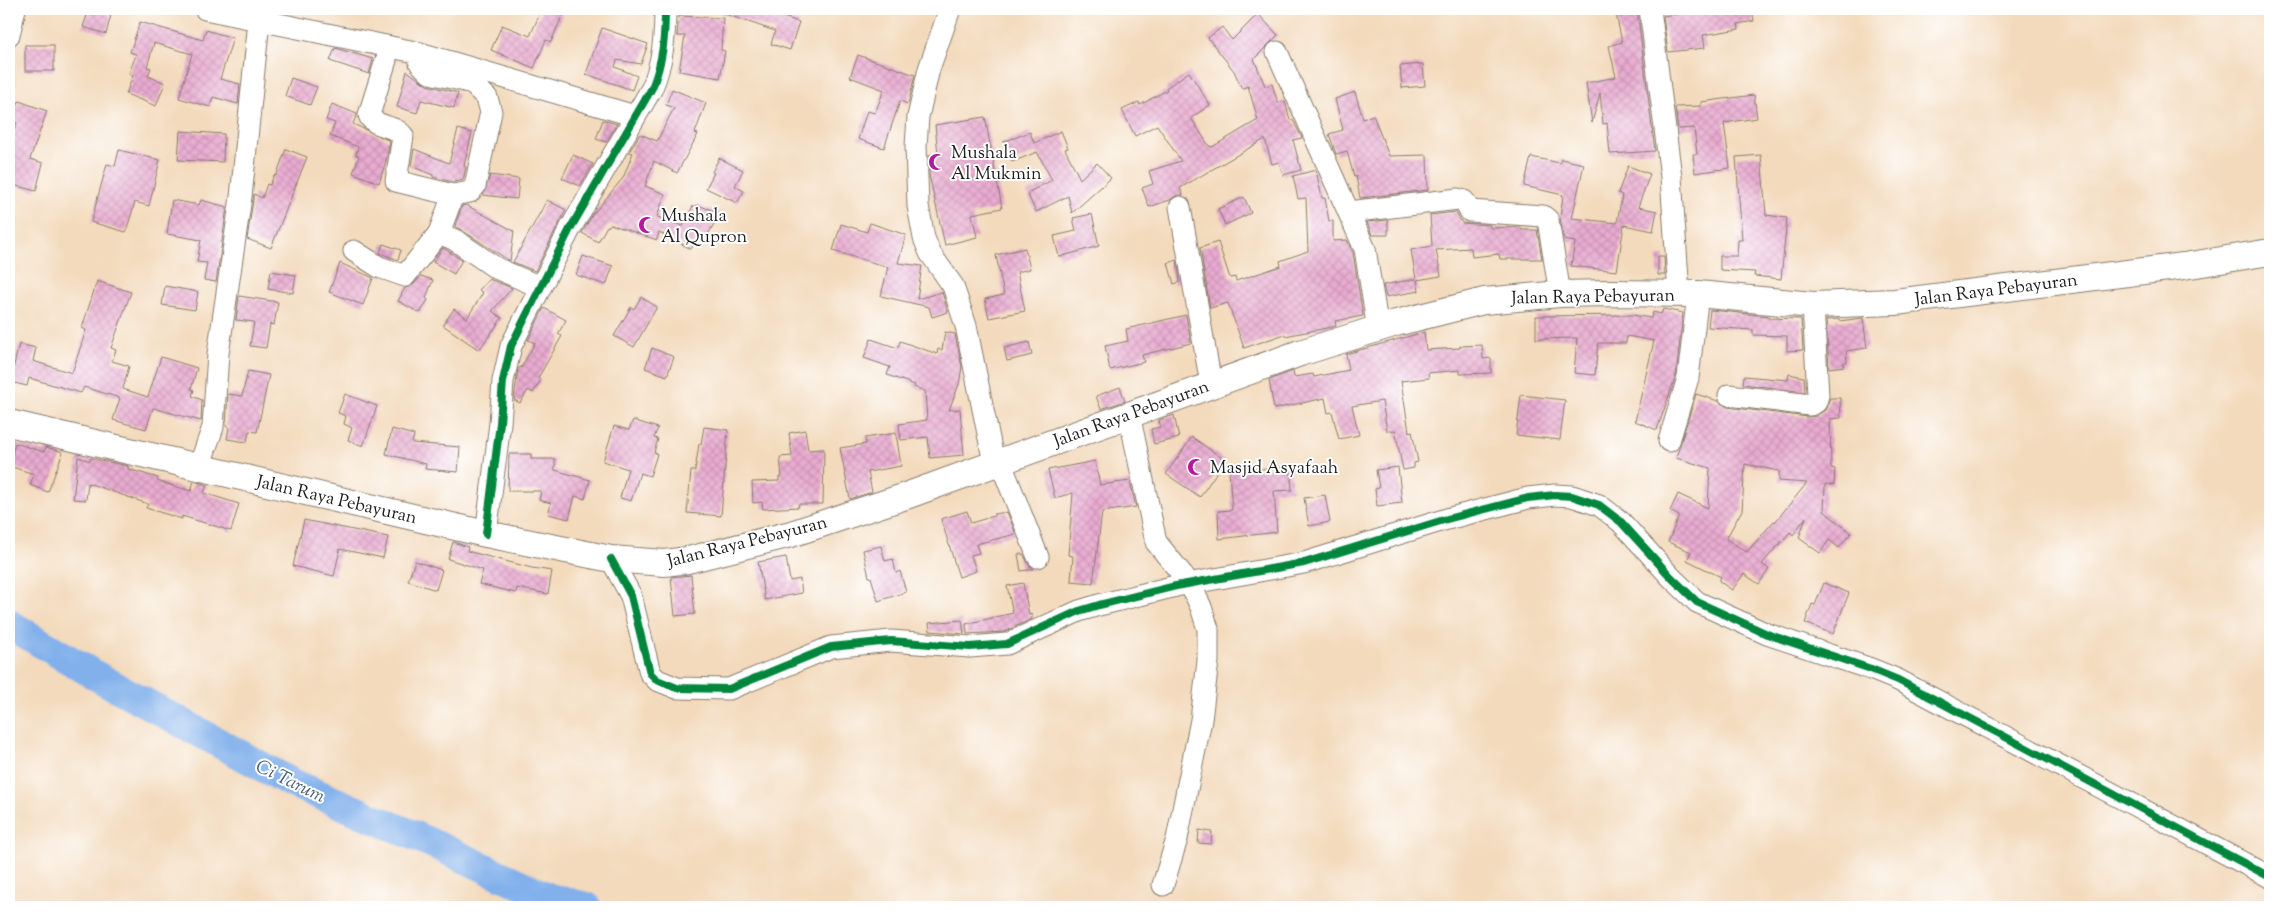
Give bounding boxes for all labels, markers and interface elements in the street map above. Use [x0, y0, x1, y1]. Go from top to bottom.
place label: Mushala Al Mukmin [951, 141, 1042, 188]
mosque icon: Mushala Al Mukmin [927, 152, 947, 172]
place label: Mushala Al Qupron [661, 204, 748, 251]
mosque icon: Mushala Al Qupron [637, 215, 657, 235]
street label: Jalan Raya Pebayuran [1912, 268, 2080, 314]
street label: Jalan Raya Pebayuran [1510, 284, 1676, 312]
street label: Jalan Raya Pebayuran [1049, 375, 1213, 455]
place label: Masjid Asyafaah [1210, 456, 1339, 482]
mosque icon: Masjid Asyafaah [1186, 457, 1206, 477]
street label: Jalan Raya Pebayuran [253, 470, 420, 532]
street label: Jalan Raya Pebayuran [664, 510, 830, 576]
water label: Ci Tarum [250, 754, 330, 811]

